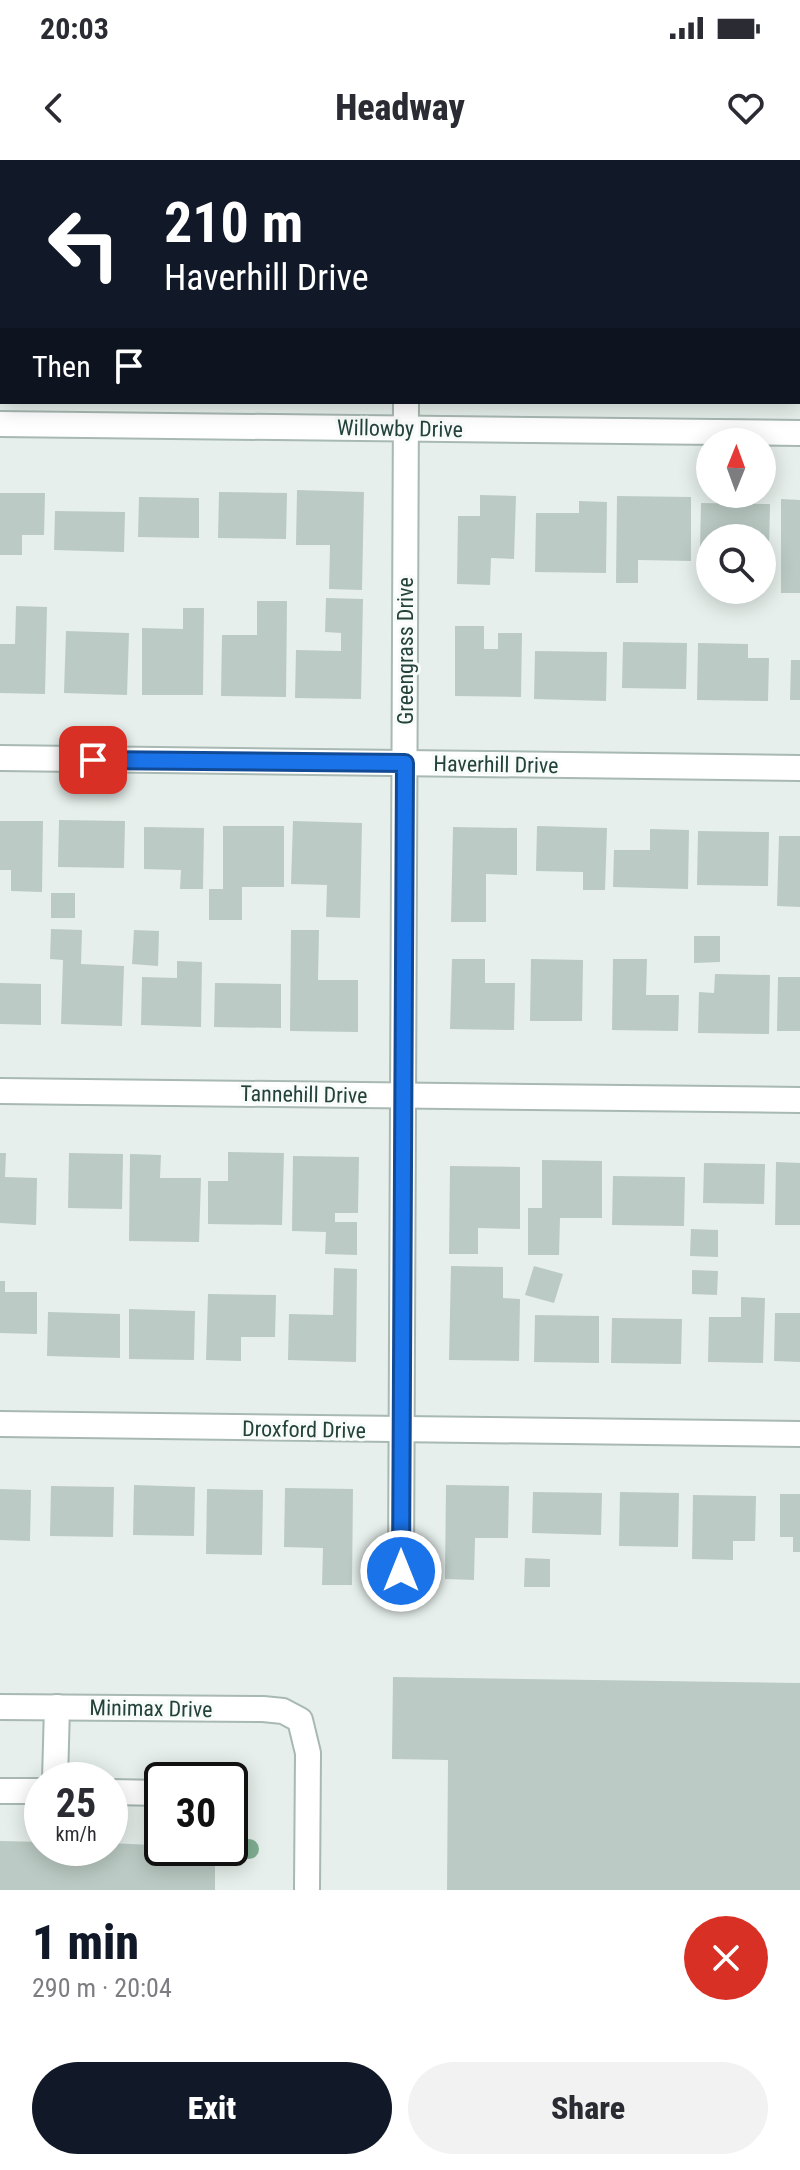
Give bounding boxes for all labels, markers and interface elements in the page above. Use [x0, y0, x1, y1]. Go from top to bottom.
text: 20:03 [40, 11, 109, 46]
icon: back [32, 86, 76, 130]
icon: heart [724, 86, 768, 130]
text: Headway [335, 87, 465, 129]
text: 210 m [164, 190, 303, 256]
icon: left [32, 192, 136, 296]
text: Haverhill Drive [164, 257, 369, 299]
icon: arrive [107, 344, 151, 388]
text: Then [32, 349, 91, 384]
street label: Willowby Drive [337, 415, 463, 442]
north arrow [696, 428, 776, 508]
map controls [696, 428, 776, 604]
button: search [696, 524, 776, 604]
street label: Greengrass Drive [393, 577, 418, 725]
pin [59, 726, 127, 794]
icon: arrive [71, 738, 115, 782]
street label: Haverhill Drive [433, 751, 559, 778]
street label: Tannehill Drive [240, 1081, 368, 1108]
street label: Droxford Drive [242, 1416, 366, 1443]
position arrow [359, 1529, 443, 1613]
street label: Minimax Drive [89, 1695, 213, 1722]
speed limit sign: 30 [144, 1762, 248, 1866]
text: 25 [56, 1780, 96, 1827]
text: km/h [55, 1822, 97, 1846]
text: 1 min [32, 1914, 139, 1971]
button: close [684, 1916, 768, 2000]
text: 290 m · 20:04 [32, 1973, 172, 2003]
button: Exit [32, 2062, 392, 2154]
button: Share [408, 2062, 768, 2154]

